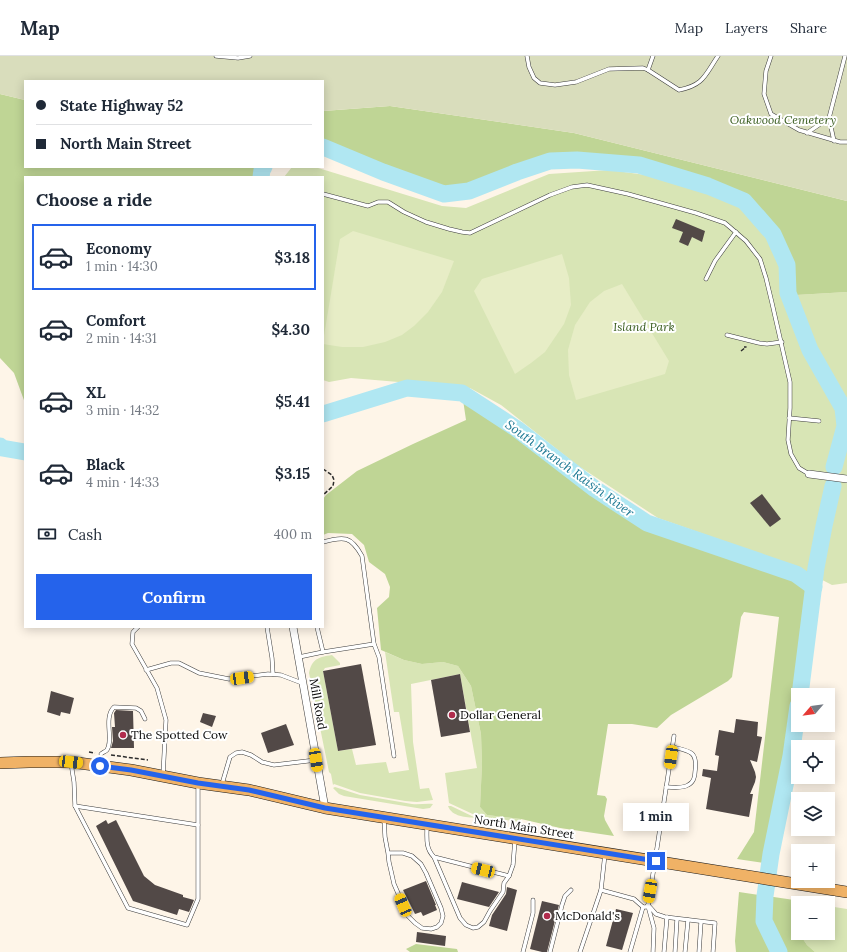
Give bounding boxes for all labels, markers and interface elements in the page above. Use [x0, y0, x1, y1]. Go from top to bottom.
text: Map [20, 16, 60, 40]
text: Map [675, 19, 703, 37]
text: Layers [725, 19, 768, 37]
text: Share [790, 19, 827, 37]
text: State Highway 52 [60, 96, 183, 115]
park label: Oakwood Cemetery [730, 112, 836, 127]
text: North Main Street [60, 134, 192, 153]
text: Choose a ride [36, 188, 152, 211]
icon: car [38, 239, 74, 275]
text: Economy [86, 239, 151, 258]
text: $3.18 [275, 248, 310, 267]
text: 1 min · 14:30 [86, 258, 158, 275]
icon: car [38, 311, 74, 347]
text: Comfort [86, 311, 146, 330]
park label: Island Park [613, 319, 675, 334]
text: $4.30 [272, 320, 310, 339]
text: 2 min · 14:31 [86, 330, 157, 347]
icon: car [38, 383, 74, 419]
text: XL [86, 383, 106, 402]
text: $5.41 [275, 392, 310, 411]
text: 3 min · 14:32 [86, 402, 159, 419]
water label: South Branch Raisin River [502, 416, 638, 521]
icon: car [38, 455, 74, 491]
text: Black [86, 455, 125, 474]
text: $3.15 [275, 464, 310, 483]
text: 4 min · 14:33 [86, 474, 159, 491]
icon: cash [36, 523, 58, 545]
text: Cash [68, 525, 102, 544]
text: 400 m [274, 526, 312, 543]
button: Confirm [36, 574, 312, 620]
car [229, 670, 255, 686]
street label: Mill Road [307, 677, 330, 731]
north arrow [791, 688, 835, 732]
map controls [791, 688, 835, 940]
place label: Dollar General [460, 707, 541, 722]
marker: Dollar General [447, 710, 457, 720]
place label: The Spotted Cow [131, 727, 228, 742]
marker: The Spotted Cow [118, 730, 128, 740]
button: locate [791, 740, 835, 784]
car [663, 744, 679, 770]
car [308, 747, 324, 773]
car [58, 755, 84, 769]
route start [91, 757, 109, 775]
button: layers [791, 792, 835, 836]
callout: 1 min [623, 803, 689, 831]
text: 1 min [639, 808, 673, 825]
street label: North Main Street [473, 811, 576, 842]
button: + [791, 844, 835, 888]
route end [647, 852, 665, 870]
car [470, 861, 496, 879]
car [642, 878, 658, 904]
car [393, 892, 413, 918]
button: − [791, 896, 835, 940]
place label: McDonald's [555, 908, 620, 923]
marker: McDonald's [542, 911, 552, 921]

